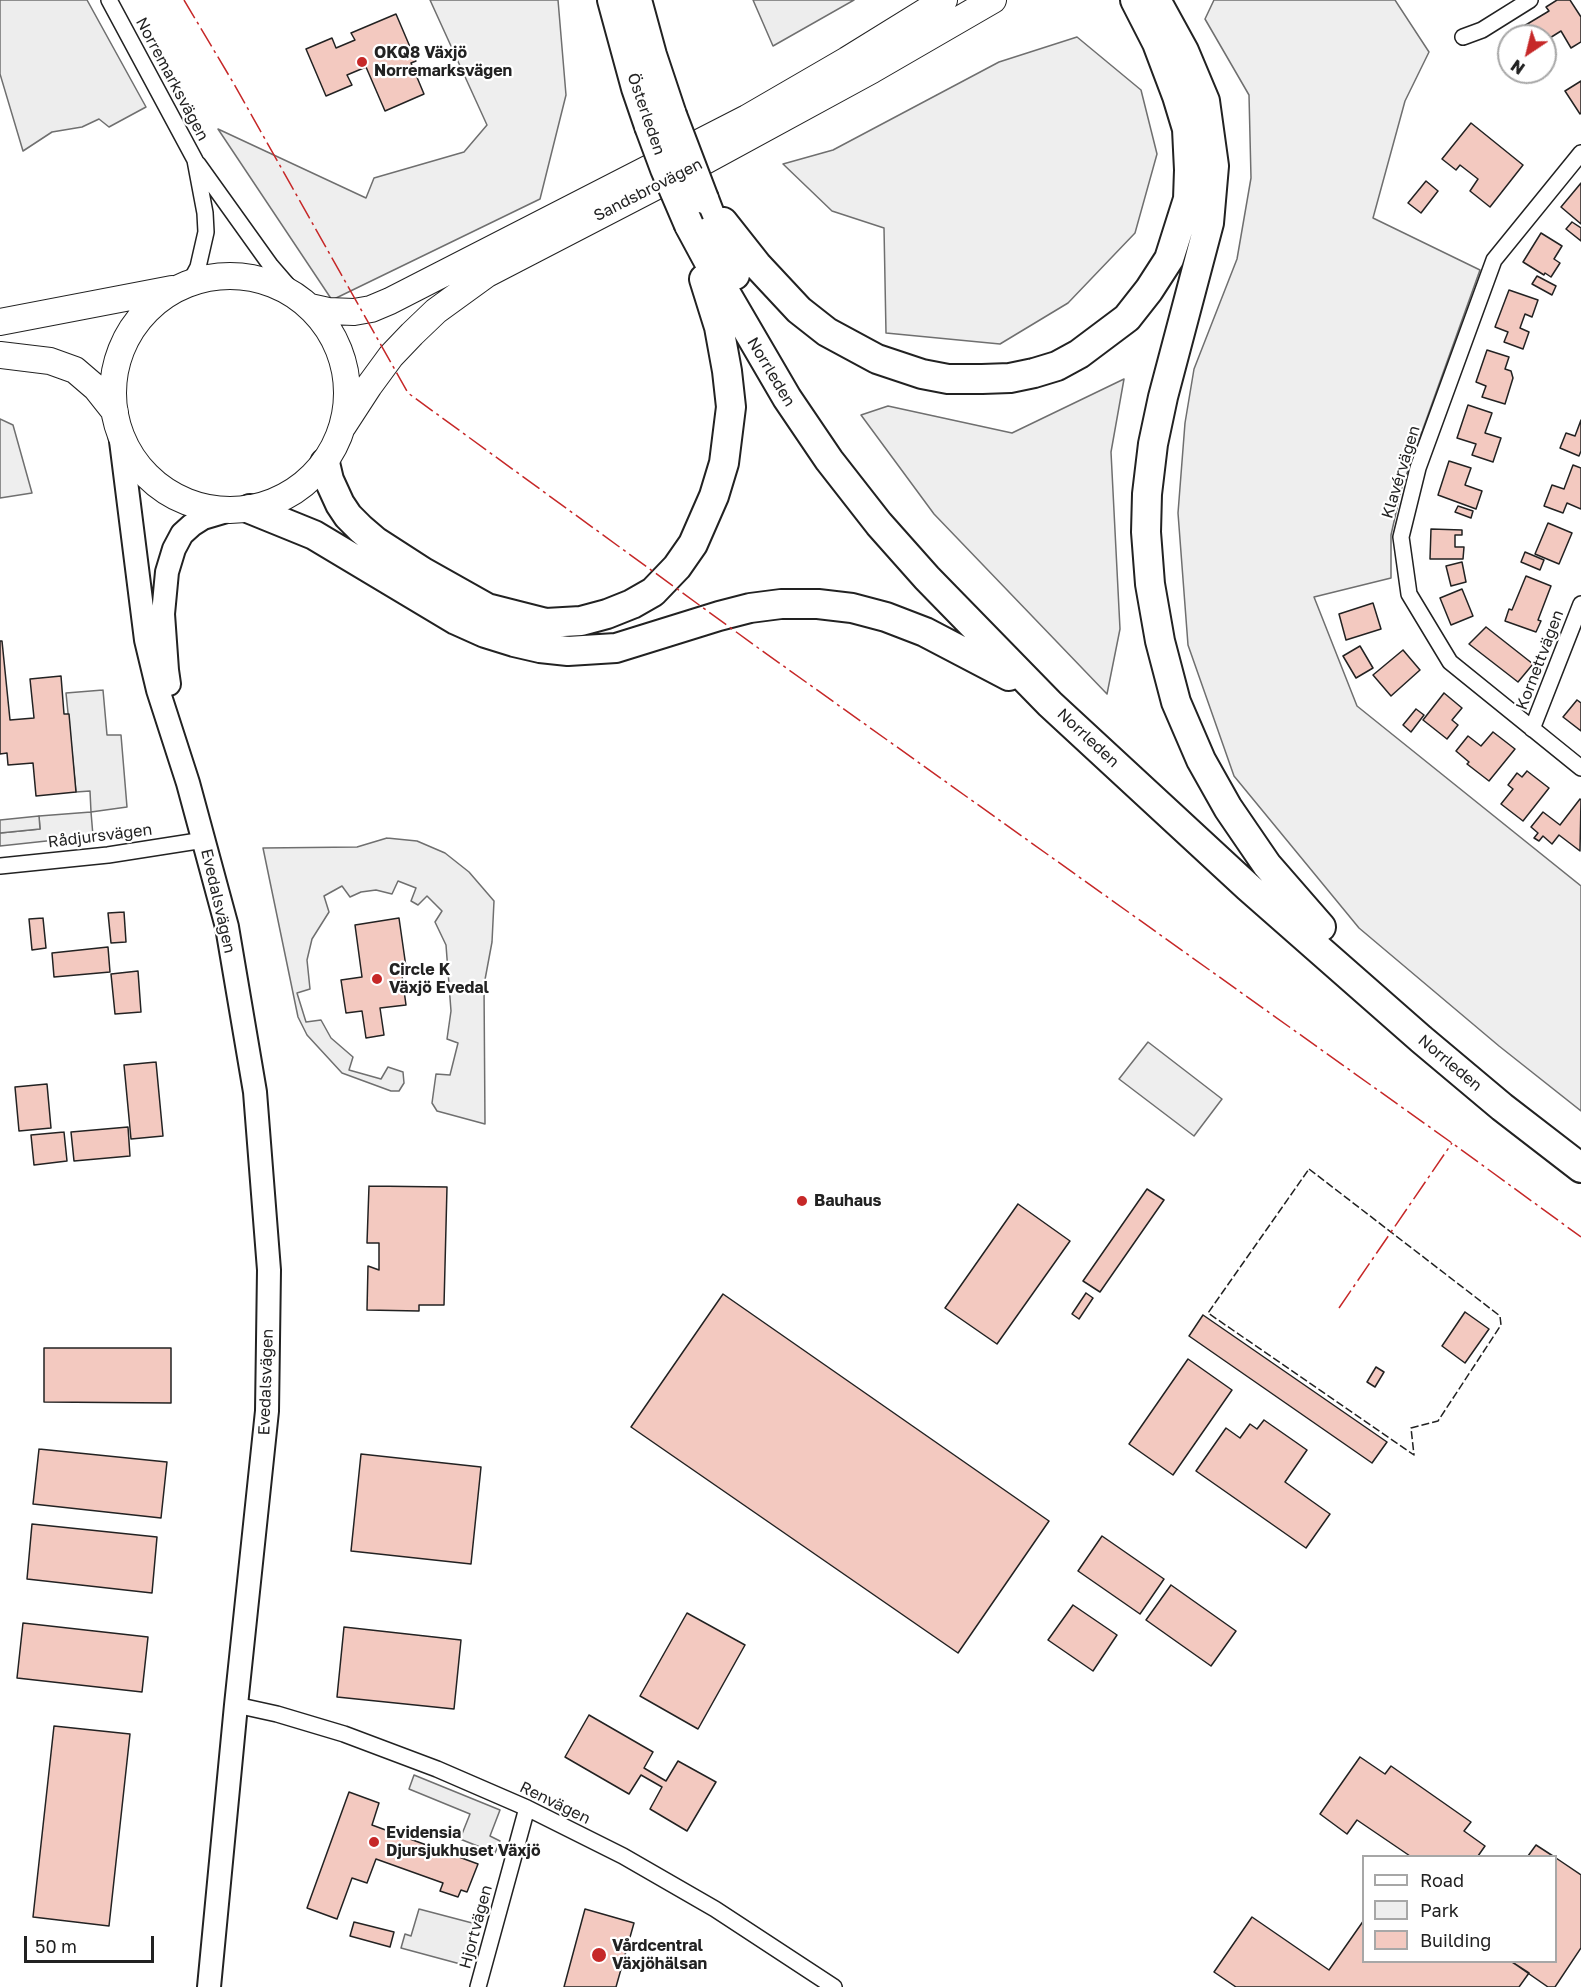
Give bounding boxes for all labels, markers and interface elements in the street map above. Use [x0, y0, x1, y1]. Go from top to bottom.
street label: Norremarksvägen [131, 14, 213, 144]
north arrow [1497, 24, 1557, 84]
place label: OKQ8 Växjö Norremarksvägen [374, 43, 512, 81]
marker: OKQ8 Växjö Norremarksvägen [355, 55, 369, 69]
text: N [1507, 55, 1529, 79]
street label: Österleden [623, 70, 669, 158]
street label: Sandsbrovägen [591, 154, 705, 226]
street label: Norrleden [743, 334, 799, 410]
street label: Klavérvägen [1378, 423, 1424, 521]
street label: Kornettvägen [1512, 607, 1568, 713]
street label: Norrleden [1053, 705, 1123, 771]
street label: Rådjursvägen [47, 820, 153, 852]
street label: Evedalsvägen [197, 847, 239, 955]
place label: Circle K Växjö Evedal [389, 960, 489, 998]
marker: Circle K Växjö Evedal [370, 972, 384, 986]
street label: Norrleden [1414, 1031, 1486, 1095]
place label: Bauhaus [814, 1191, 882, 1211]
marker: Bauhaus [795, 1194, 809, 1208]
street label: Evedalsvägen [255, 1328, 277, 1436]
street label: Renvägen [517, 1778, 593, 1828]
place label: Evidensia Djursjukhuset Växjö [386, 1823, 541, 1861]
marker: Evidensia Djursjukhuset Växjö [367, 1835, 381, 1849]
legend [1362, 1855, 1557, 1963]
text: Road [1420, 1869, 1464, 1891]
street label: Hjortvägen [456, 1883, 496, 1971]
text: Park [1420, 1899, 1459, 1921]
scale bar [27, 1924, 158, 1962]
text: Building [1420, 1929, 1491, 1951]
text: 50 m [35, 1935, 77, 1957]
place label: Vårdcentral Växjöhälsan [612, 1936, 707, 1974]
marker: Vårdcentral Växjöhälsan [590, 1946, 608, 1964]

